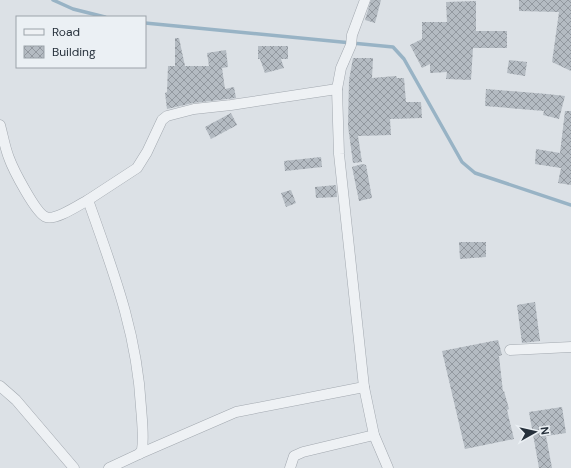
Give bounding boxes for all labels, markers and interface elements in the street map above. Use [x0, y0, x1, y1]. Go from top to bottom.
legend [16, 16, 146, 68]
text: Road [52, 24, 80, 40]
text: Building [52, 44, 96, 60]
north arrow [515, 412, 555, 452]
text: N [537, 426, 552, 436]

